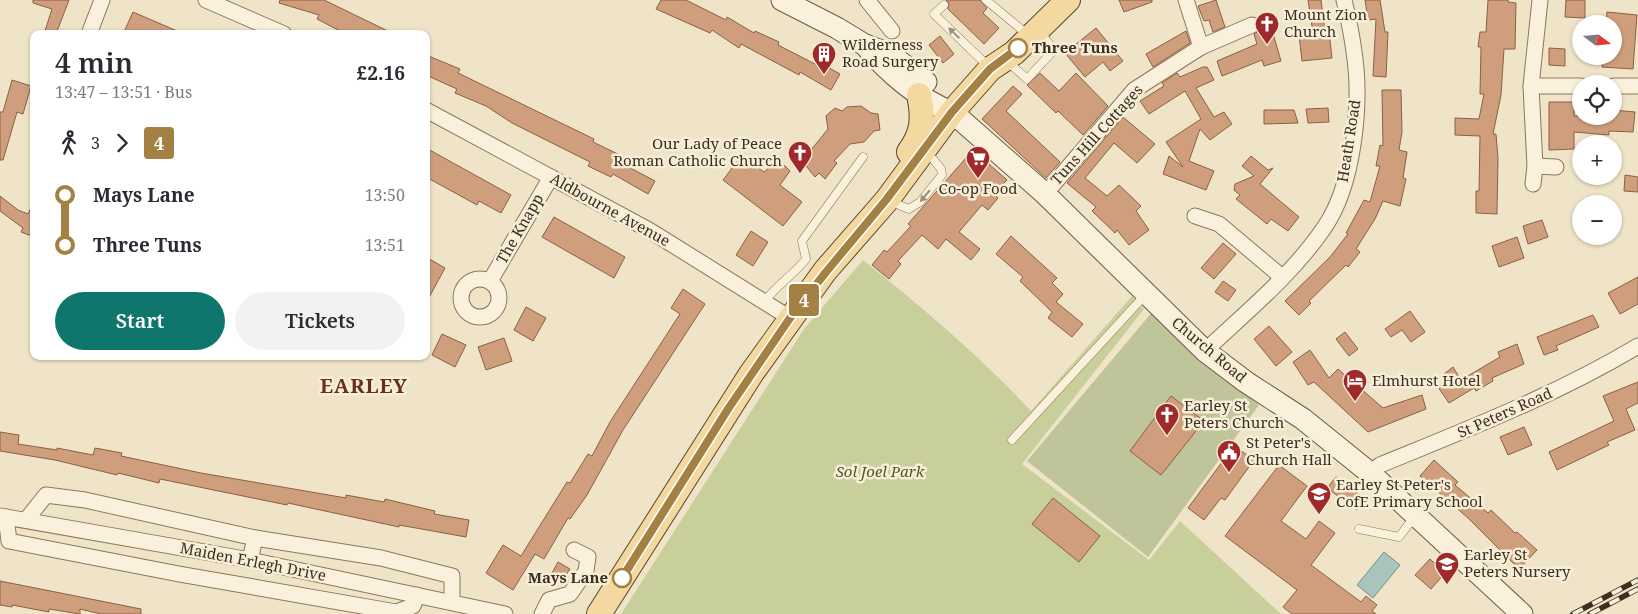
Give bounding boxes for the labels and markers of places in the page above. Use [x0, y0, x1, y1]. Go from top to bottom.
place label: Mount Zion Church [1284, 4, 1367, 41]
church icon: Mount Zion Church [1254, 11, 1280, 45]
place label: Wilderness Road Surgery [842, 34, 939, 71]
place label: Three Tuns [1032, 37, 1118, 57]
marker: Three Tuns [1008, 38, 1028, 58]
building icon: Wilderness Road Surgery [811, 41, 837, 75]
place label: Our Lady of Peace Roman Catholic Church [613, 133, 782, 170]
church icon: Our Lady of Peace Roman Catholic Church [787, 140, 813, 174]
supermarket icon: Co-op Food [965, 145, 991, 179]
place label: Co-op Food [938, 178, 1018, 198]
hotel icon: Elmhurst Hotel [1342, 368, 1368, 402]
place label: Elmhurst Hotel [1372, 370, 1481, 390]
place label: Earley St Peters Church [1184, 395, 1285, 432]
church icon: Earley St Peters Church [1154, 402, 1180, 436]
place label: St Peter's Church Hall [1246, 432, 1332, 469]
public building icon: St Peter's Church Hall [1216, 439, 1242, 473]
place label: Earley St Peter's CofE Primary School [1336, 474, 1483, 511]
school or university icon: Earley St Peter's CofE Primary School [1306, 481, 1332, 515]
place label: Earley St Peters Nursery [1464, 544, 1571, 581]
school or university icon: Earley St Peters Nursery [1434, 551, 1460, 585]
place label: Mays Lane [528, 567, 608, 587]
marker: Mays Lane [612, 568, 632, 588]

